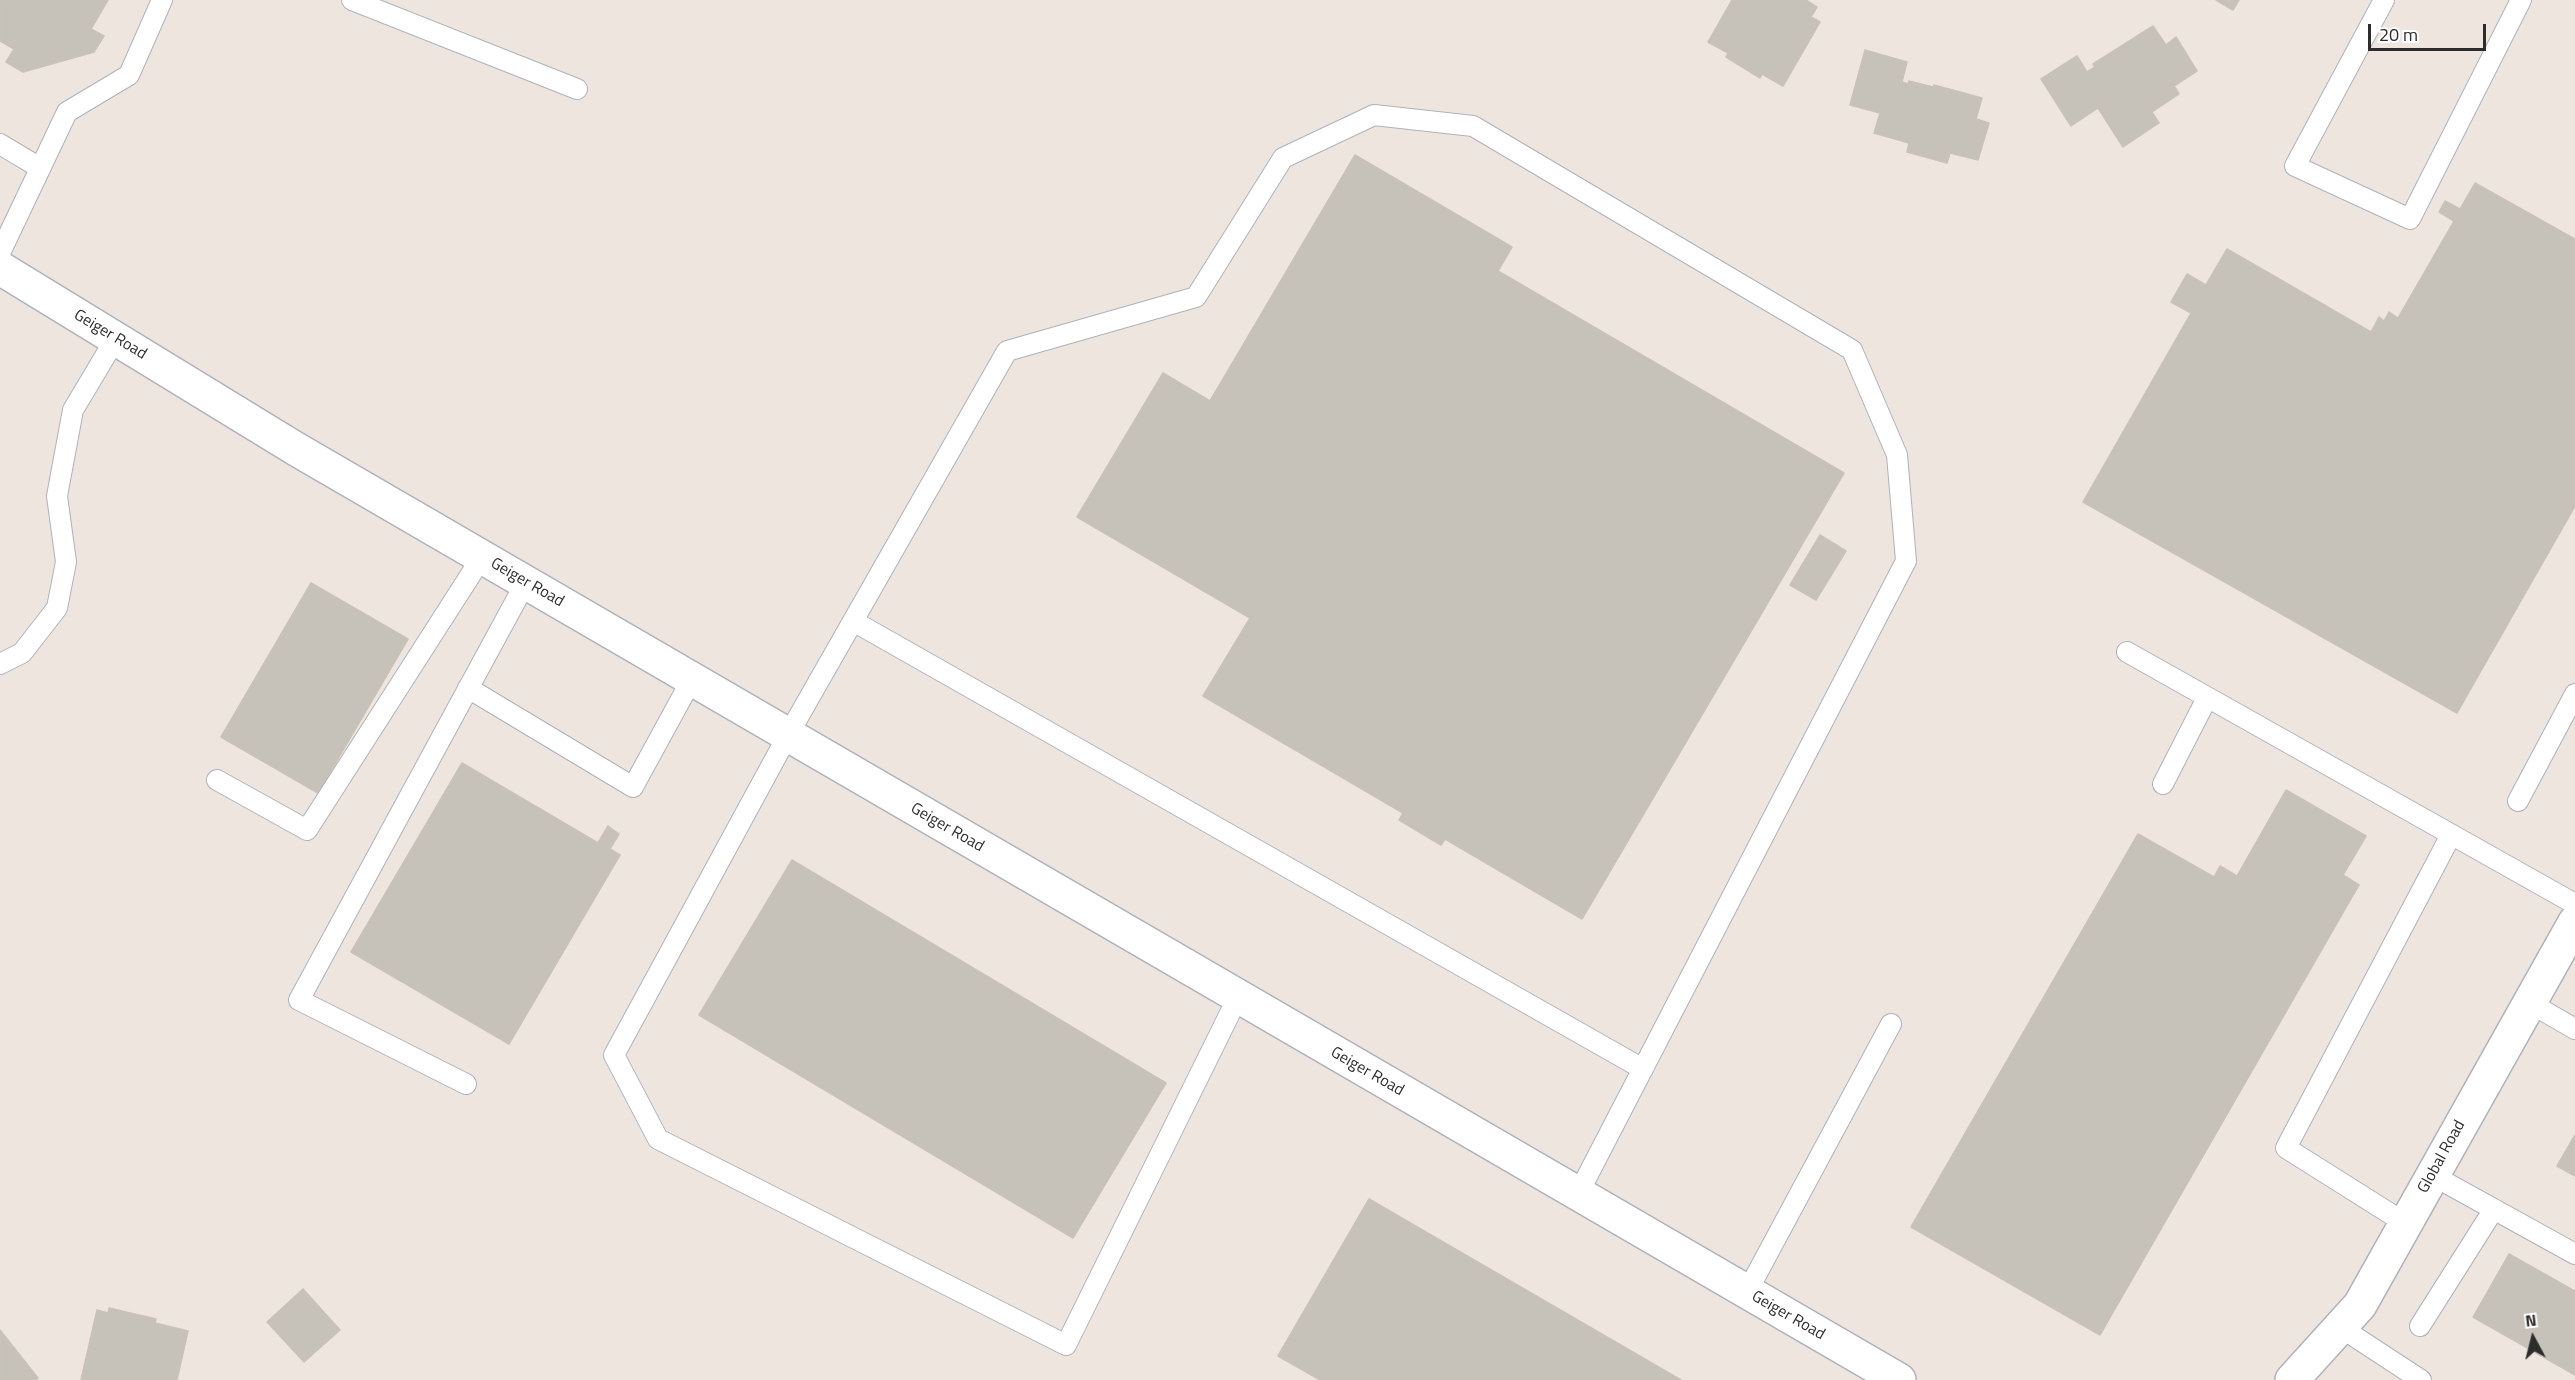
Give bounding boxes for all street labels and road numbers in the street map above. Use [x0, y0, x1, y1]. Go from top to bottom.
street label: Geiger Road [70, 306, 150, 364]
street label: Geiger Road [487, 554, 567, 612]
street label: Geiger Road [907, 799, 987, 857]
street label: Geiger Road [1327, 1043, 1407, 1101]
street label: Global Road [2414, 1117, 2470, 1197]
street label: Geiger Road [1748, 1287, 1828, 1345]

